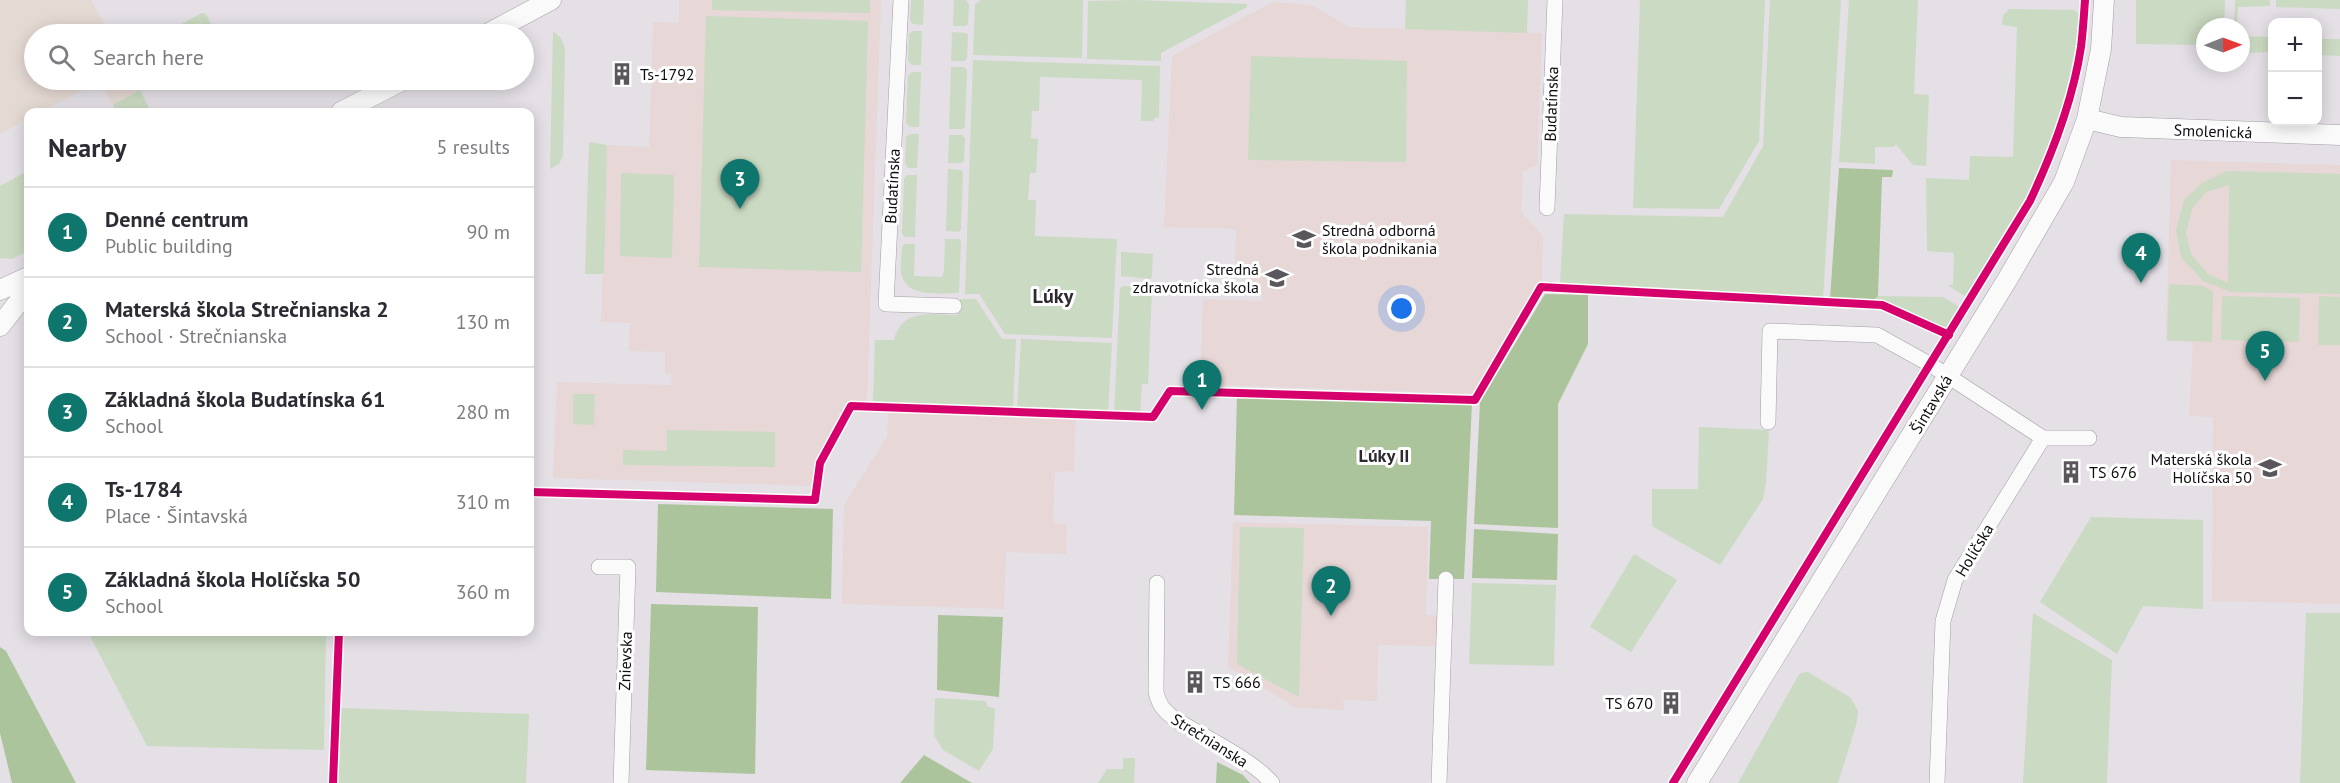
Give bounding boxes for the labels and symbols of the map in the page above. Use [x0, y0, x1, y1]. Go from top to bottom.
north arrow [2196, 18, 2250, 72]
building icon: Ts-1792 [609, 61, 635, 87]
place label: Ts-1792 [640, 64, 695, 84]
street label: Budatínska [1540, 66, 1562, 142]
street label: Smolenická [2173, 120, 2253, 142]
street label: Budatínska [880, 148, 904, 224]
pin: 3 [720, 160, 760, 209]
place label: Stredná odborná škola podnikania [1322, 220, 1437, 258]
school or university icon: Stredná odborná škola podnikania [1291, 226, 1317, 252]
pin: 4 [2122, 234, 2160, 283]
place label: Stredná zdravotnícka škola [1133, 259, 1259, 297]
school or university icon: Stredná zdravotnícka škola [1264, 265, 1290, 291]
district label: Lúky [1033, 283, 1074, 309]
your location [1387, 294, 1416, 323]
pin: 5 [2246, 332, 2284, 381]
pin: 1 [1182, 360, 1222, 410]
street label: Šintavská [1906, 371, 1956, 437]
district label: Lúky II [1359, 444, 1409, 467]
place label: Materská škola Holíčska 50 [2151, 449, 2252, 487]
school or university icon: Materská škola Holíčska 50 [2257, 455, 2283, 481]
building icon: TS 676 [2058, 459, 2084, 485]
place label: TS 676 [2089, 462, 2137, 482]
street label: Holíčska [1951, 520, 1997, 580]
pin: 2 [1312, 566, 1350, 616]
street label: Znievska [614, 631, 636, 691]
building icon: TS 666 [1182, 669, 1208, 695]
place label: TS 666 [1213, 672, 1261, 692]
building icon: TS 670 [1658, 690, 1684, 716]
place label: TS 670 [1605, 693, 1653, 713]
street label: Strečnianska [1168, 709, 1252, 771]

